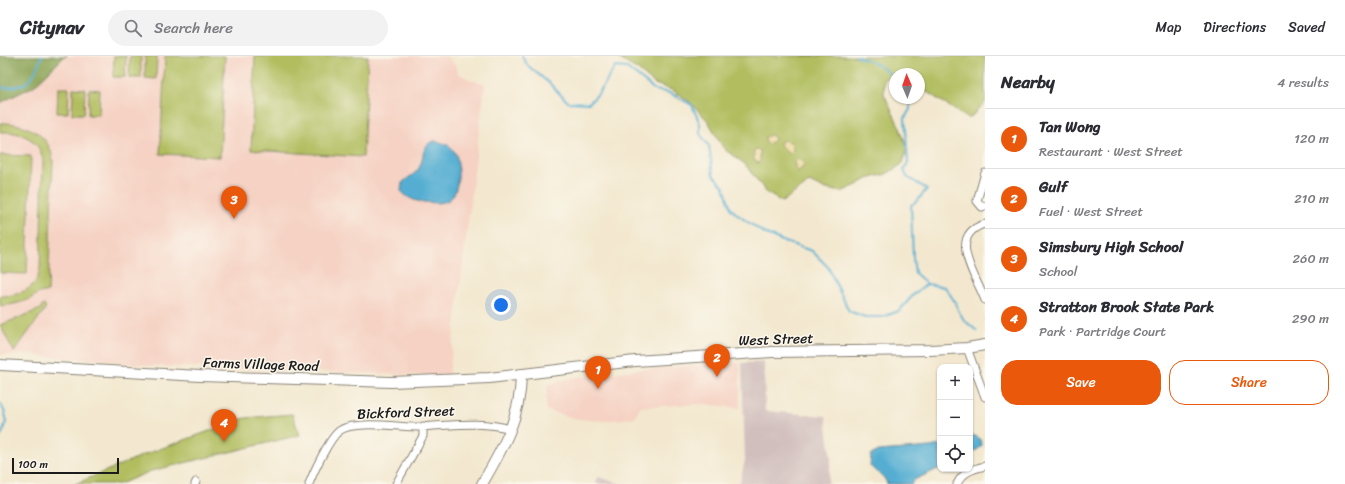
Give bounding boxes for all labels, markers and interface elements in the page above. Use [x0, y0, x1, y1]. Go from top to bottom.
search box [108, 10, 388, 46]
text: Citynav [20, 11, 84, 44]
text: Search here [154, 15, 233, 41]
text: Map [1155, 15, 1181, 40]
text: Directions [1203, 15, 1266, 40]
text: Saved [1288, 15, 1325, 40]
icon: search [122, 17, 144, 39]
text: Nearby [1001, 67, 1055, 97]
north arrow [889, 68, 925, 104]
text: 4 results [1277, 71, 1329, 94]
text: Tan Wong [1039, 114, 1101, 140]
text: 1 [1011, 127, 1017, 150]
text: 120 m [1294, 127, 1329, 150]
text: Restaurant · West Street [1039, 140, 1183, 163]
text: Gulf [1039, 174, 1067, 200]
pin: 3 [221, 186, 247, 219]
text: 2 [1010, 187, 1018, 210]
text: 210 m [1294, 187, 1329, 210]
text: Fuel · West Street [1039, 200, 1143, 223]
text: Simsbury High School [1039, 234, 1183, 260]
text: 3 [1010, 247, 1018, 270]
text: 260 m [1293, 247, 1329, 270]
text: School [1039, 260, 1077, 283]
text: Stratton Brook State Park [1039, 294, 1214, 320]
your location [491, 295, 511, 315]
text: 4 [1010, 307, 1018, 330]
text: 290 m [1292, 307, 1329, 330]
text: Park · Partridge Court [1039, 320, 1166, 343]
street label: West Street [738, 326, 814, 353]
pin: 2 [704, 344, 730, 377]
street label: Farms Village Road [203, 350, 321, 379]
pin: 1 [585, 356, 611, 389]
button: Save [1001, 360, 1161, 405]
button: Share [1169, 360, 1329, 405]
map controls [937, 364, 973, 472]
button: + [937, 364, 973, 400]
street label: Bickford Street [357, 398, 455, 427]
button: − [937, 400, 973, 436]
pin: 4 [211, 409, 237, 442]
button: locate [937, 436, 973, 472]
text: 100 m [18, 455, 48, 474]
scale bar [12, 456, 119, 475]

